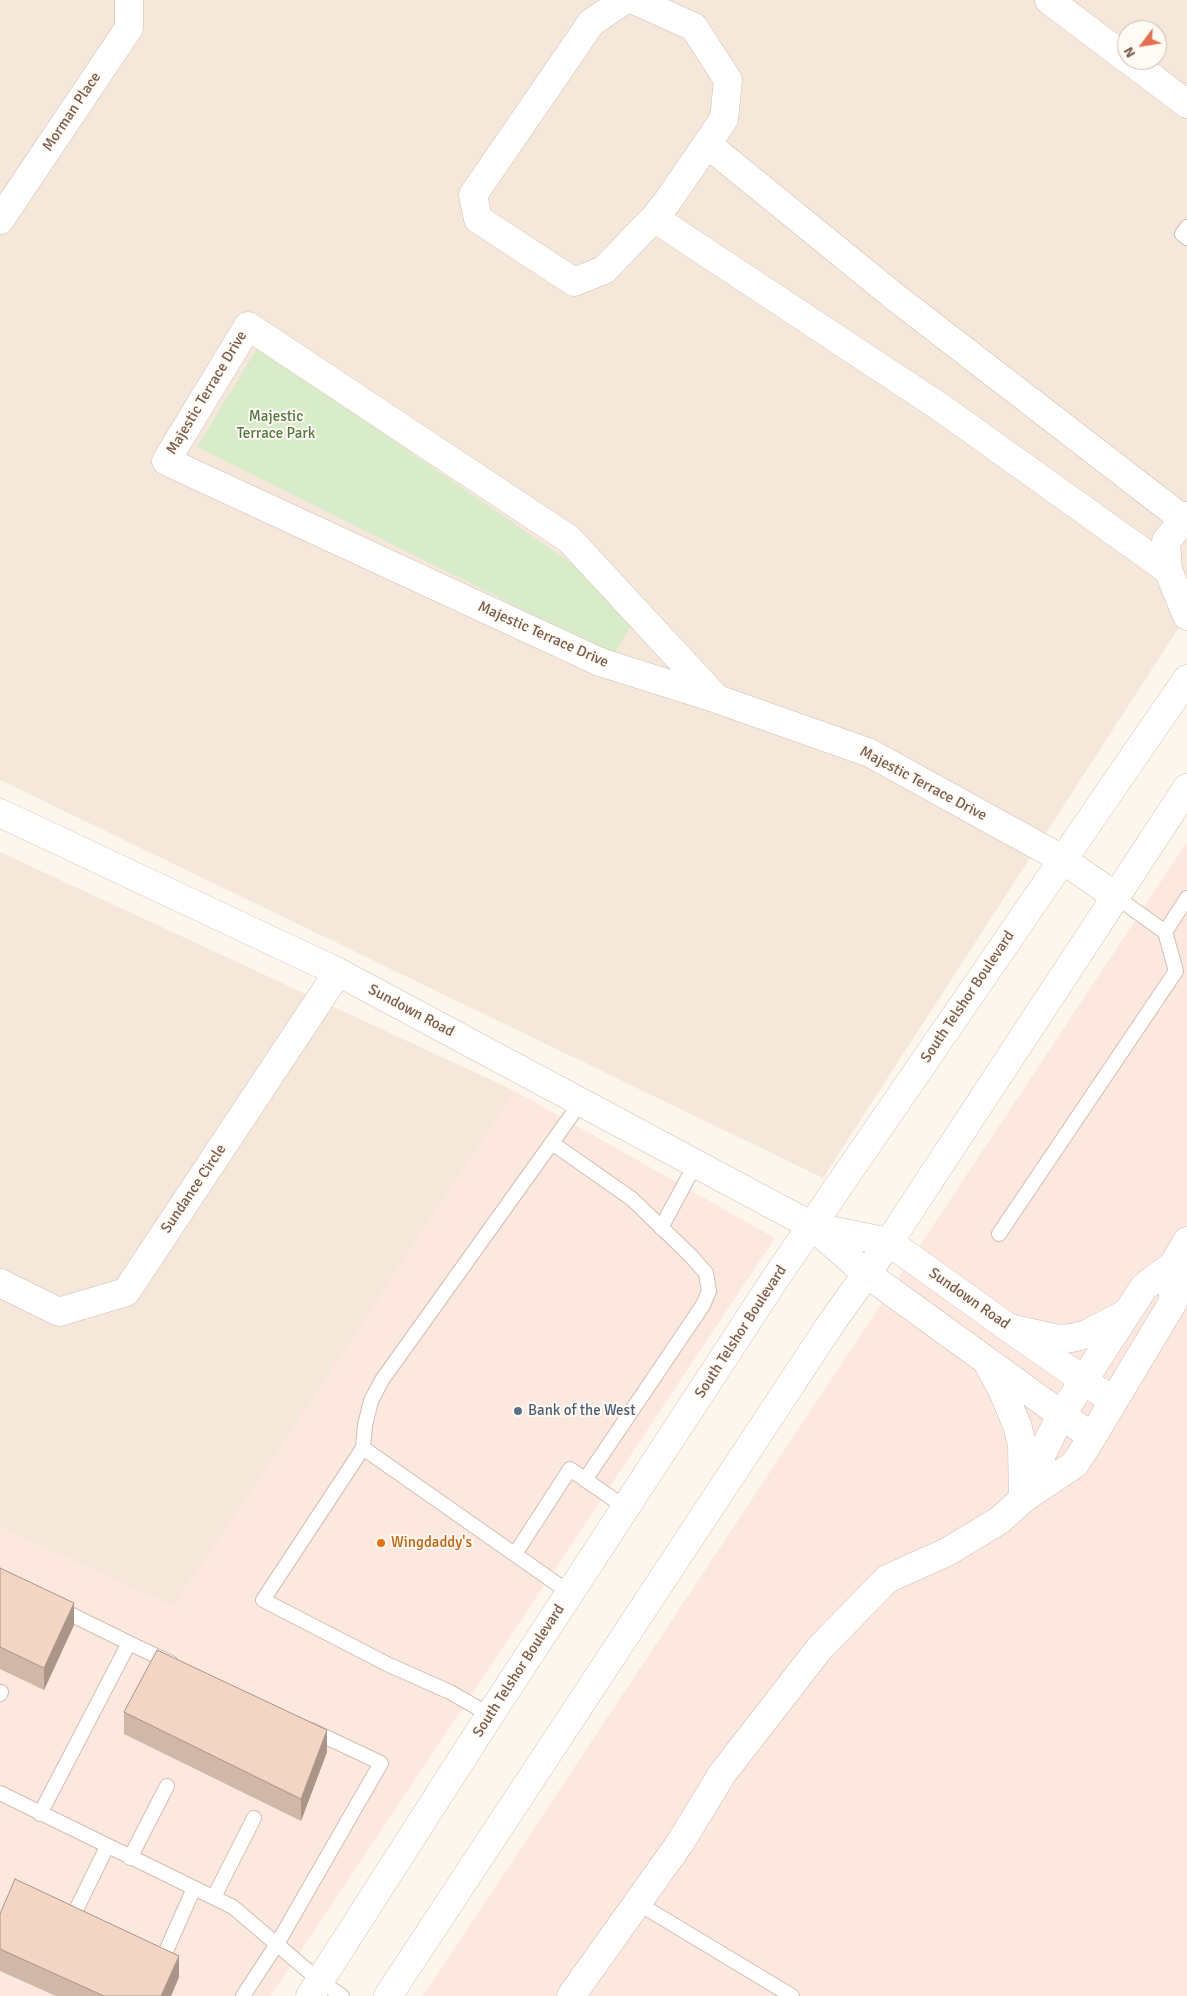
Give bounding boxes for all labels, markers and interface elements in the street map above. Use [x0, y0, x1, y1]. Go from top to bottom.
north arrow [1117, 20, 1167, 70]
text: N [1120, 44, 1139, 61]
street label: Morman Place [39, 69, 105, 155]
street label: Majestic Terrace Drive [163, 328, 251, 458]
park label: Majestic Terrace Park [237, 408, 315, 443]
street label: Majestic Terrace Drive [475, 598, 611, 672]
street label: Majestic Terrace Drive [856, 743, 990, 825]
street label: South Telshor Boulevard [917, 928, 1019, 1066]
street label: Sundown Road [365, 981, 457, 1041]
street label: Sundance Circle [158, 1141, 230, 1237]
street label: South Telshor Boulevard [691, 1262, 791, 1402]
street label: Sundown Road [925, 1264, 1013, 1334]
place label: Bank of the West [528, 1402, 635, 1420]
marker: Bank of the West [512, 1405, 524, 1417]
place label: Wingdaddy's [391, 1534, 472, 1552]
marker: Wingdaddy's [375, 1537, 387, 1549]
street label: South Telshor Boulevard [469, 1601, 569, 1741]

